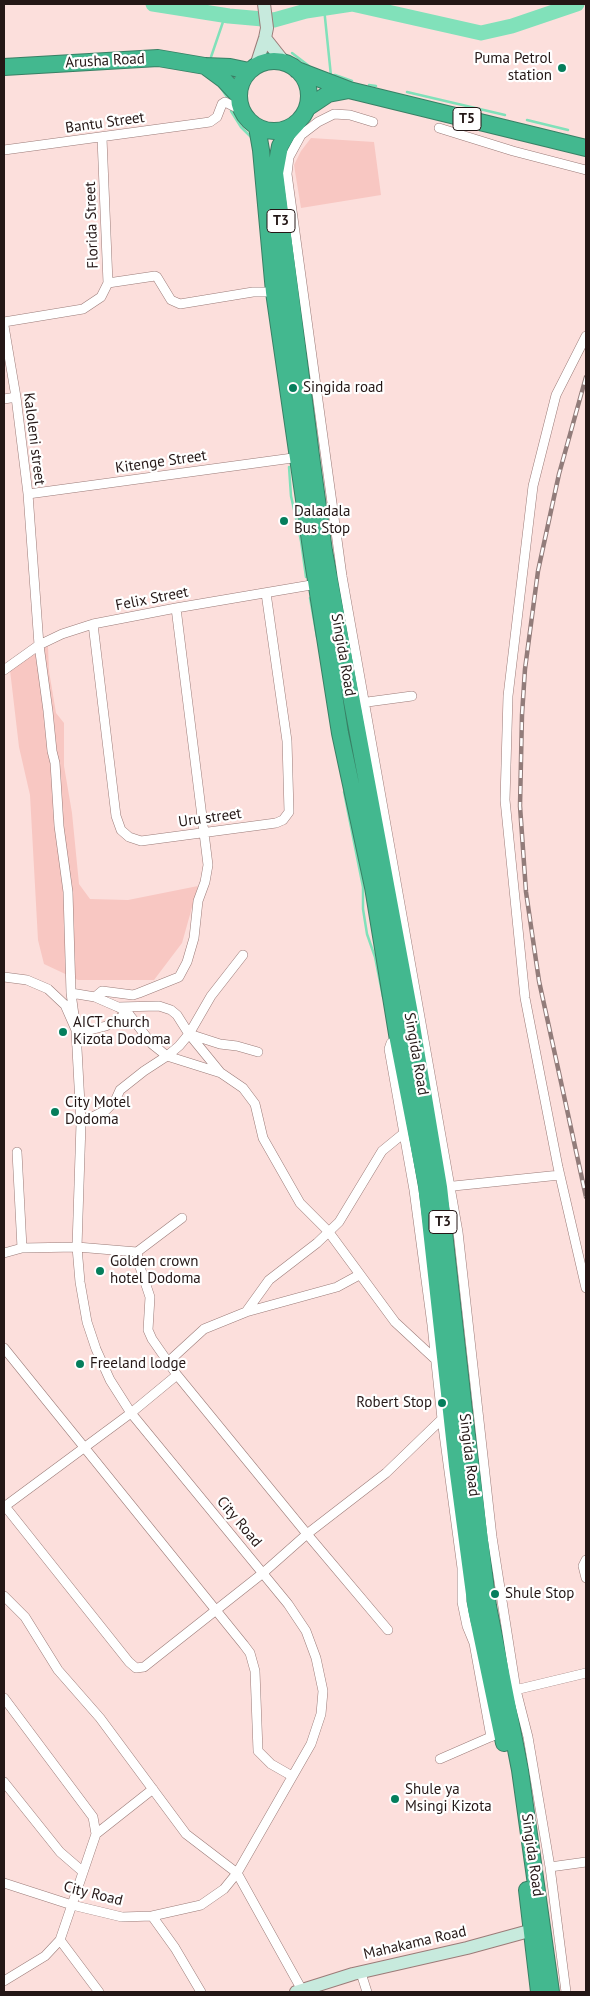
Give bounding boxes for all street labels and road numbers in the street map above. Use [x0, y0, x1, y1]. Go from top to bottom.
street label: Arusha Road [65, 50, 145, 72]
road number: T5 [453, 108, 481, 130]
street label: Bantu Street [64, 109, 146, 137]
street label: Florida Street [81, 181, 103, 269]
road number: T3 [267, 210, 295, 232]
street label: Kaloleni street [19, 392, 49, 486]
street label: Kitenge Street [114, 447, 208, 477]
street label: Felix Street [114, 583, 190, 615]
street label: Singida Road [327, 612, 359, 698]
street label: Uru street [177, 805, 243, 831]
street label: Singida Road [400, 1011, 432, 1097]
road number: T3 [429, 1210, 457, 1234]
street label: Singida Road [455, 1412, 483, 1498]
street label: City Road [213, 1493, 265, 1551]
street label: Singida Road [517, 1812, 547, 1898]
street label: City Road [62, 1878, 124, 1910]
street label: Mahakama Road [362, 1922, 468, 1964]

